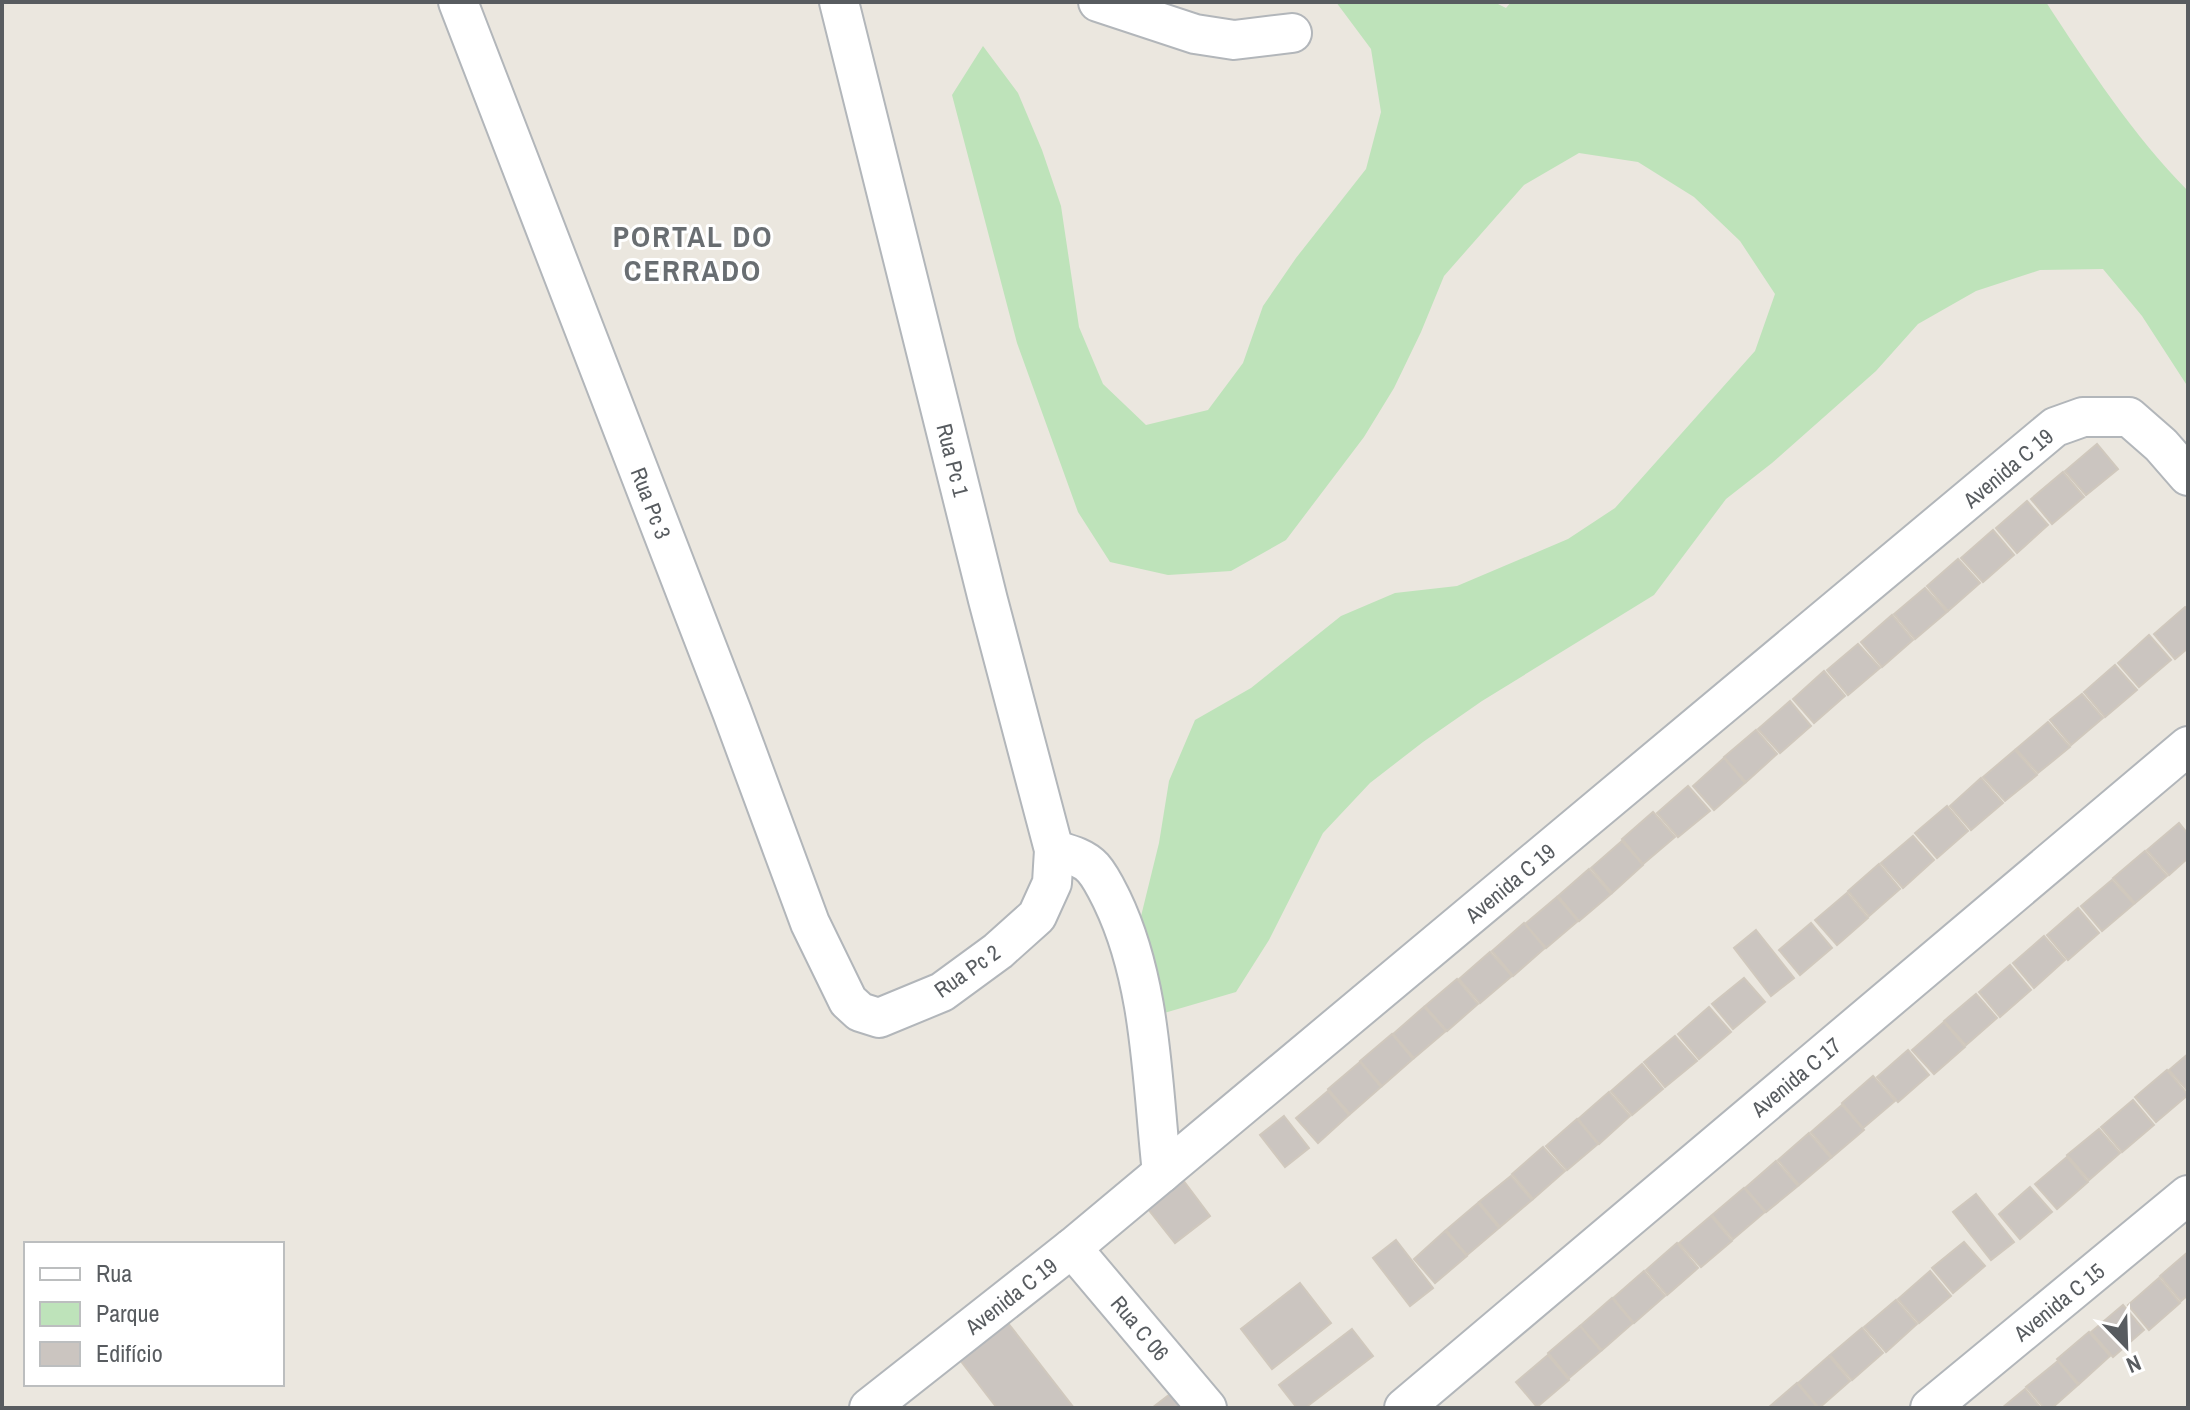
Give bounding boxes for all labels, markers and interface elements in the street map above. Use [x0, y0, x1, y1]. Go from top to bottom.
district label: PORTAL DO CERRADO [613, 216, 773, 290]
street label: Rua Pc 1 [929, 420, 977, 500]
street label: Avenida C 19 [1956, 421, 2059, 515]
street label: Rua Pc 3 [624, 463, 678, 543]
street label: Avenida C 19 [1458, 836, 1561, 930]
street label: Rua Pc 2 [928, 937, 1006, 1005]
street label: Avenida C 17 [1744, 1030, 1847, 1124]
legend [24, 1242, 284, 1386]
street label: Avenida C 19 [958, 1251, 1063, 1342]
street label: Avenida C 15 [2006, 1256, 2111, 1349]
text: Rua [96, 1257, 132, 1289]
street label: Rua C 06 [1104, 1289, 1176, 1367]
text: Parque [96, 1297, 159, 1329]
north arrow [2086, 1306, 2166, 1386]
text: Edifício [96, 1337, 163, 1369]
text: N [2122, 1348, 2146, 1381]

